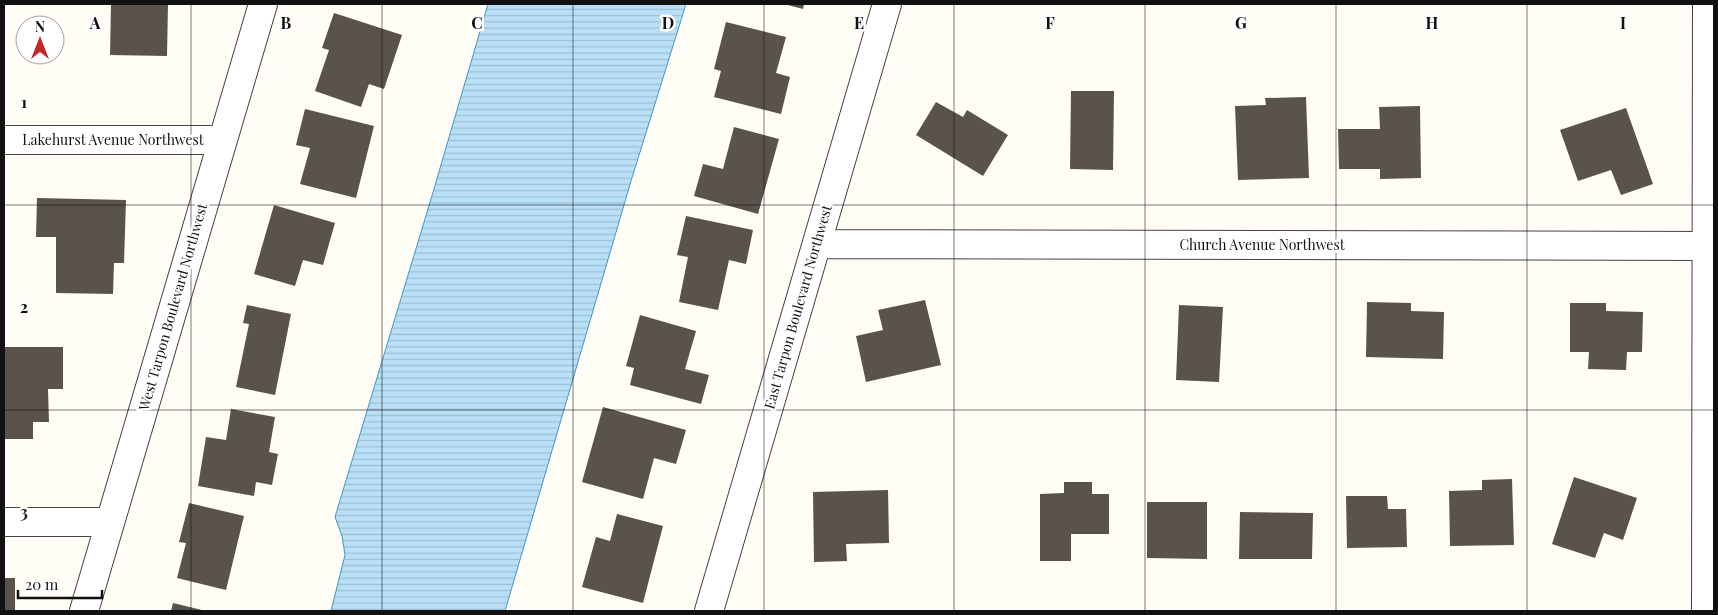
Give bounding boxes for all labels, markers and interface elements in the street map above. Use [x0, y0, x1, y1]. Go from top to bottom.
text: A [89, 12, 101, 33]
text: B [281, 12, 292, 33]
text: C [471, 12, 483, 33]
text: D [662, 12, 674, 33]
text: E [854, 12, 864, 33]
text: F [1045, 12, 1055, 33]
text: G [1235, 12, 1247, 33]
text: H [1426, 12, 1439, 33]
text: I [1620, 12, 1626, 33]
north arrow [15, 15, 65, 65]
text: N [35, 17, 45, 36]
text: 1 [21, 91, 27, 112]
street label: Lakehurst Avenue Northwest [22, 130, 205, 149]
street label: West Tarpon Boulevard Northwest [134, 200, 212, 414]
street label: East Tarpon Boulevard Northwest [759, 202, 836, 411]
street label: Church Avenue Northwest [1179, 235, 1346, 254]
text: 2 [20, 296, 28, 317]
text: 3 [20, 501, 28, 522]
scale bar [18, 568, 101, 600]
text: 20 m [25, 574, 59, 594]

